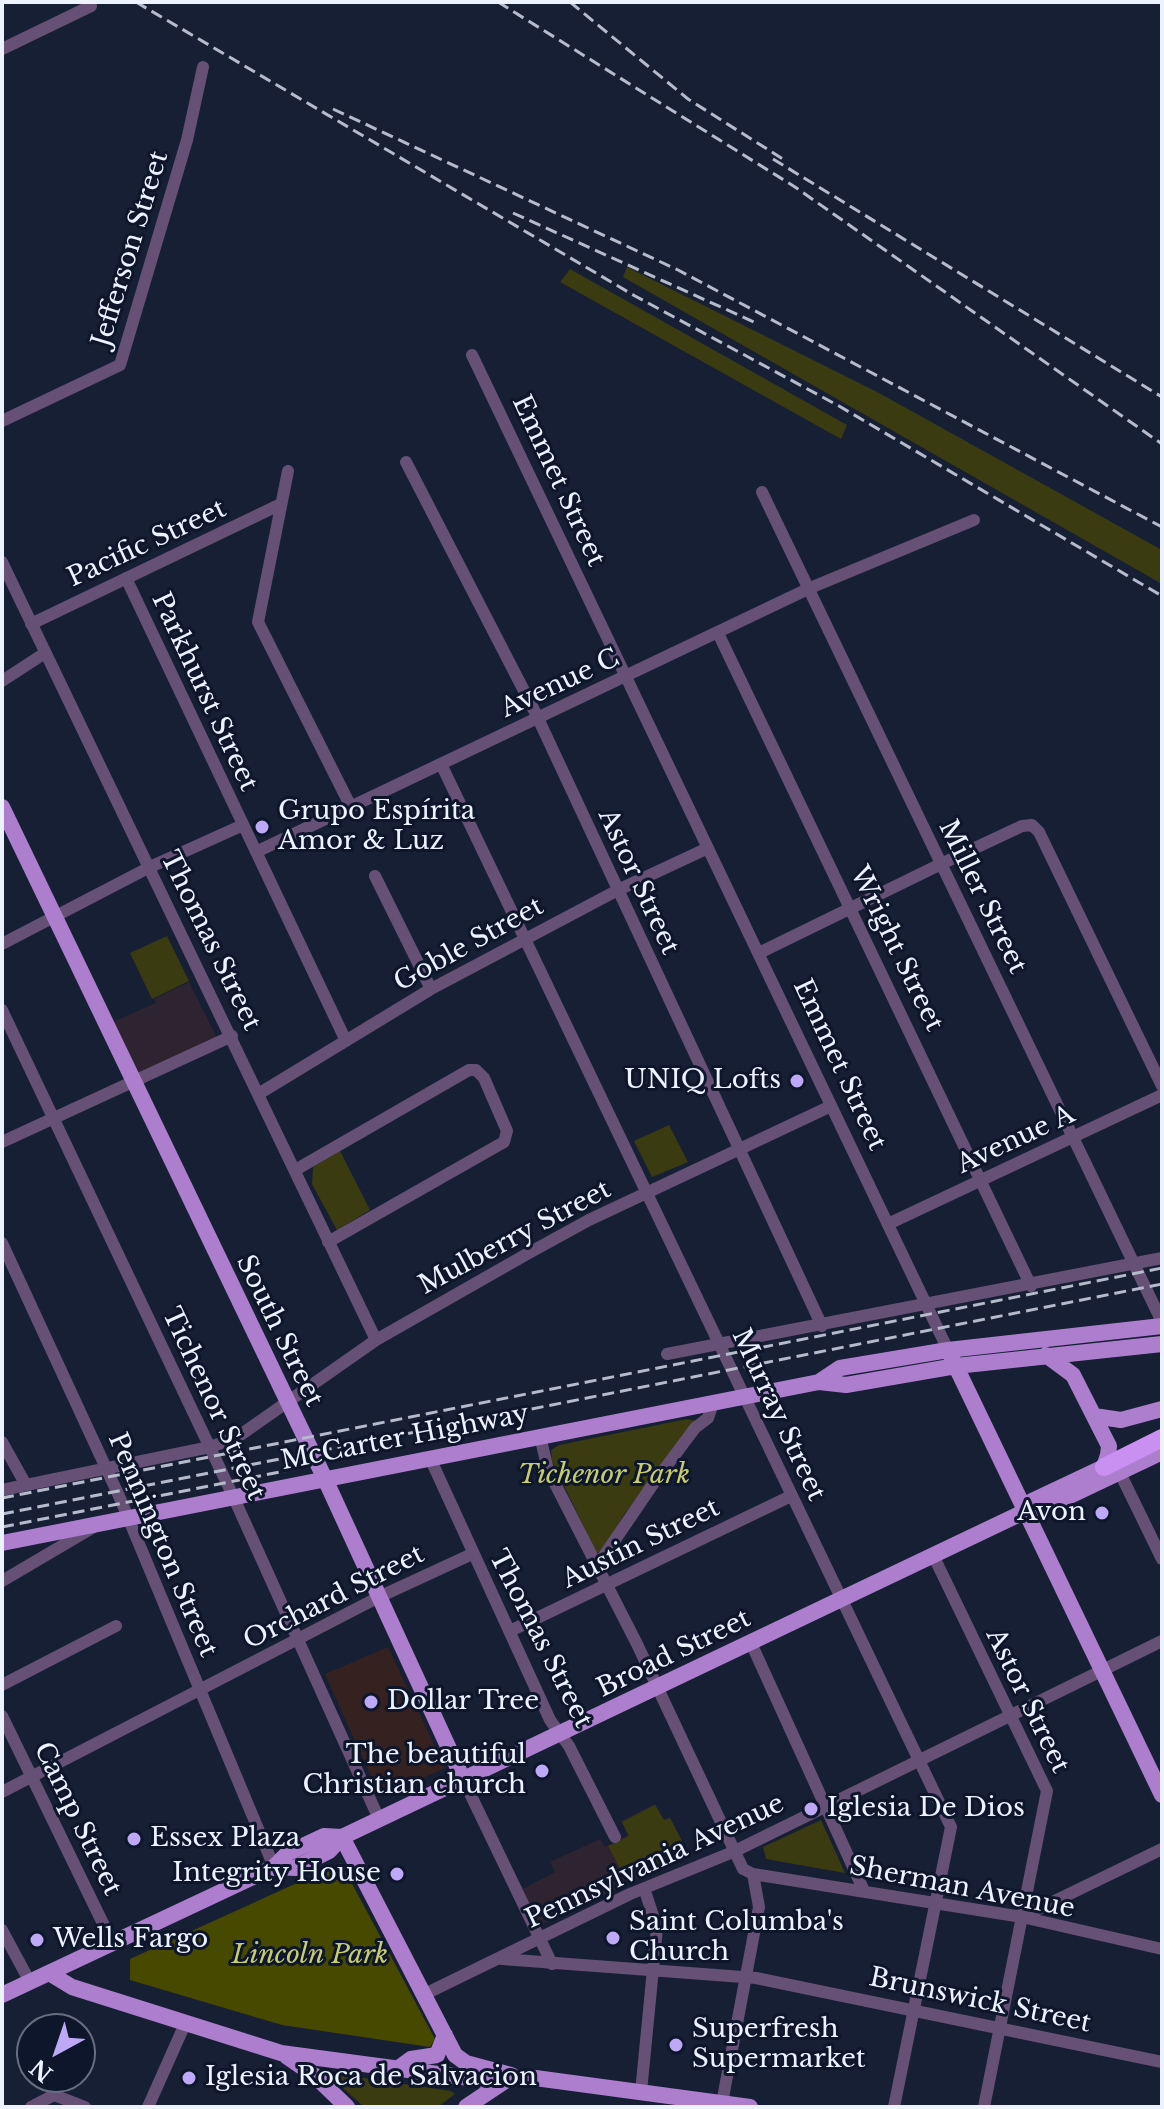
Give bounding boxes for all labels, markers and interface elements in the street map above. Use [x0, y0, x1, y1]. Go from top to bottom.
street label: Jefferson Street [86, 147, 176, 351]
street label: Emmet Street [505, 391, 611, 571]
street label: Pacific Street [63, 494, 231, 594]
street label: Parkhurst Street [144, 588, 264, 796]
street label: Avenue C [496, 643, 624, 725]
place label: Grupo Espírita Amor & Luz [278, 796, 475, 858]
street label: Astor Street [591, 804, 685, 960]
street label: Miller Street [931, 815, 1033, 979]
marker: Grupo Espírita Amor & Luz [253, 818, 271, 836]
street label: Thomas Street [153, 846, 267, 1036]
street label: Wright Street [843, 862, 949, 1036]
street label: Goble Street [389, 891, 549, 999]
street label: Emmet Street [786, 975, 892, 1155]
place label: UNIQ Lofts [624, 1065, 781, 1097]
marker: UNIQ Lofts [788, 1072, 806, 1090]
street label: Avenue A [952, 1099, 1080, 1181]
street label: Mulberry Street [414, 1174, 616, 1302]
street label: South Street [229, 1250, 329, 1412]
street label: Tichenor Street [155, 1303, 271, 1505]
street label: Murray Street [725, 1324, 831, 1506]
street label: McCarter Highway [278, 1399, 532, 1477]
street label: Pennington Street [101, 1428, 223, 1662]
park label: Tichenor Park [518, 1460, 690, 1492]
street label: Austin Street [557, 1492, 725, 1596]
place label: Avon [1017, 1497, 1086, 1529]
marker: Avon [1093, 1504, 1111, 1522]
street label: Orchard Street [239, 1539, 429, 1657]
street label: Thomas Street [482, 1545, 598, 1733]
street label: Broad Street [592, 1603, 756, 1705]
street label: Astor Street [979, 1624, 1075, 1778]
place label: Dollar Tree [387, 1686, 539, 1718]
marker: Dollar Tree [362, 1693, 380, 1711]
street label: Camp Street [26, 1737, 128, 1901]
place label: The beautiful Christian church [303, 1740, 526, 1802]
marker: The beautiful Christian church [533, 1762, 551, 1780]
street label: Pennsylvania Avenue [521, 1788, 789, 1936]
place label: Iglesia De Dios [827, 1793, 1025, 1825]
marker: Iglesia De Dios [802, 1800, 820, 1818]
place label: Essex Plaza [150, 1823, 300, 1855]
marker: Essex Plaza [125, 1830, 143, 1848]
street label: Sherman Avenue [847, 1851, 1077, 1925]
place label: Integrity House [172, 1858, 381, 1890]
marker: Integrity House [388, 1865, 406, 1883]
place label: Saint Columba's Church [629, 1907, 844, 1968]
place label: Wells Fargo [53, 1924, 208, 1956]
marker: Saint Columba's Church [604, 1929, 622, 1947]
marker: Wells Fargo [28, 1931, 46, 1949]
park label: Lincoln Park [232, 1940, 388, 1972]
street label: Brunswick Street [866, 1962, 1094, 2040]
north arrow [16, 2013, 96, 2093]
place label: Superfresh Supermarket [692, 2014, 866, 2076]
marker: Superfresh Supermarket [667, 2036, 685, 2054]
text: N [25, 2053, 58, 2087]
place label: Iglesia Roca de Salvacion [205, 2062, 537, 2094]
marker: Iglesia Roca de Salvacion [180, 2069, 198, 2087]

